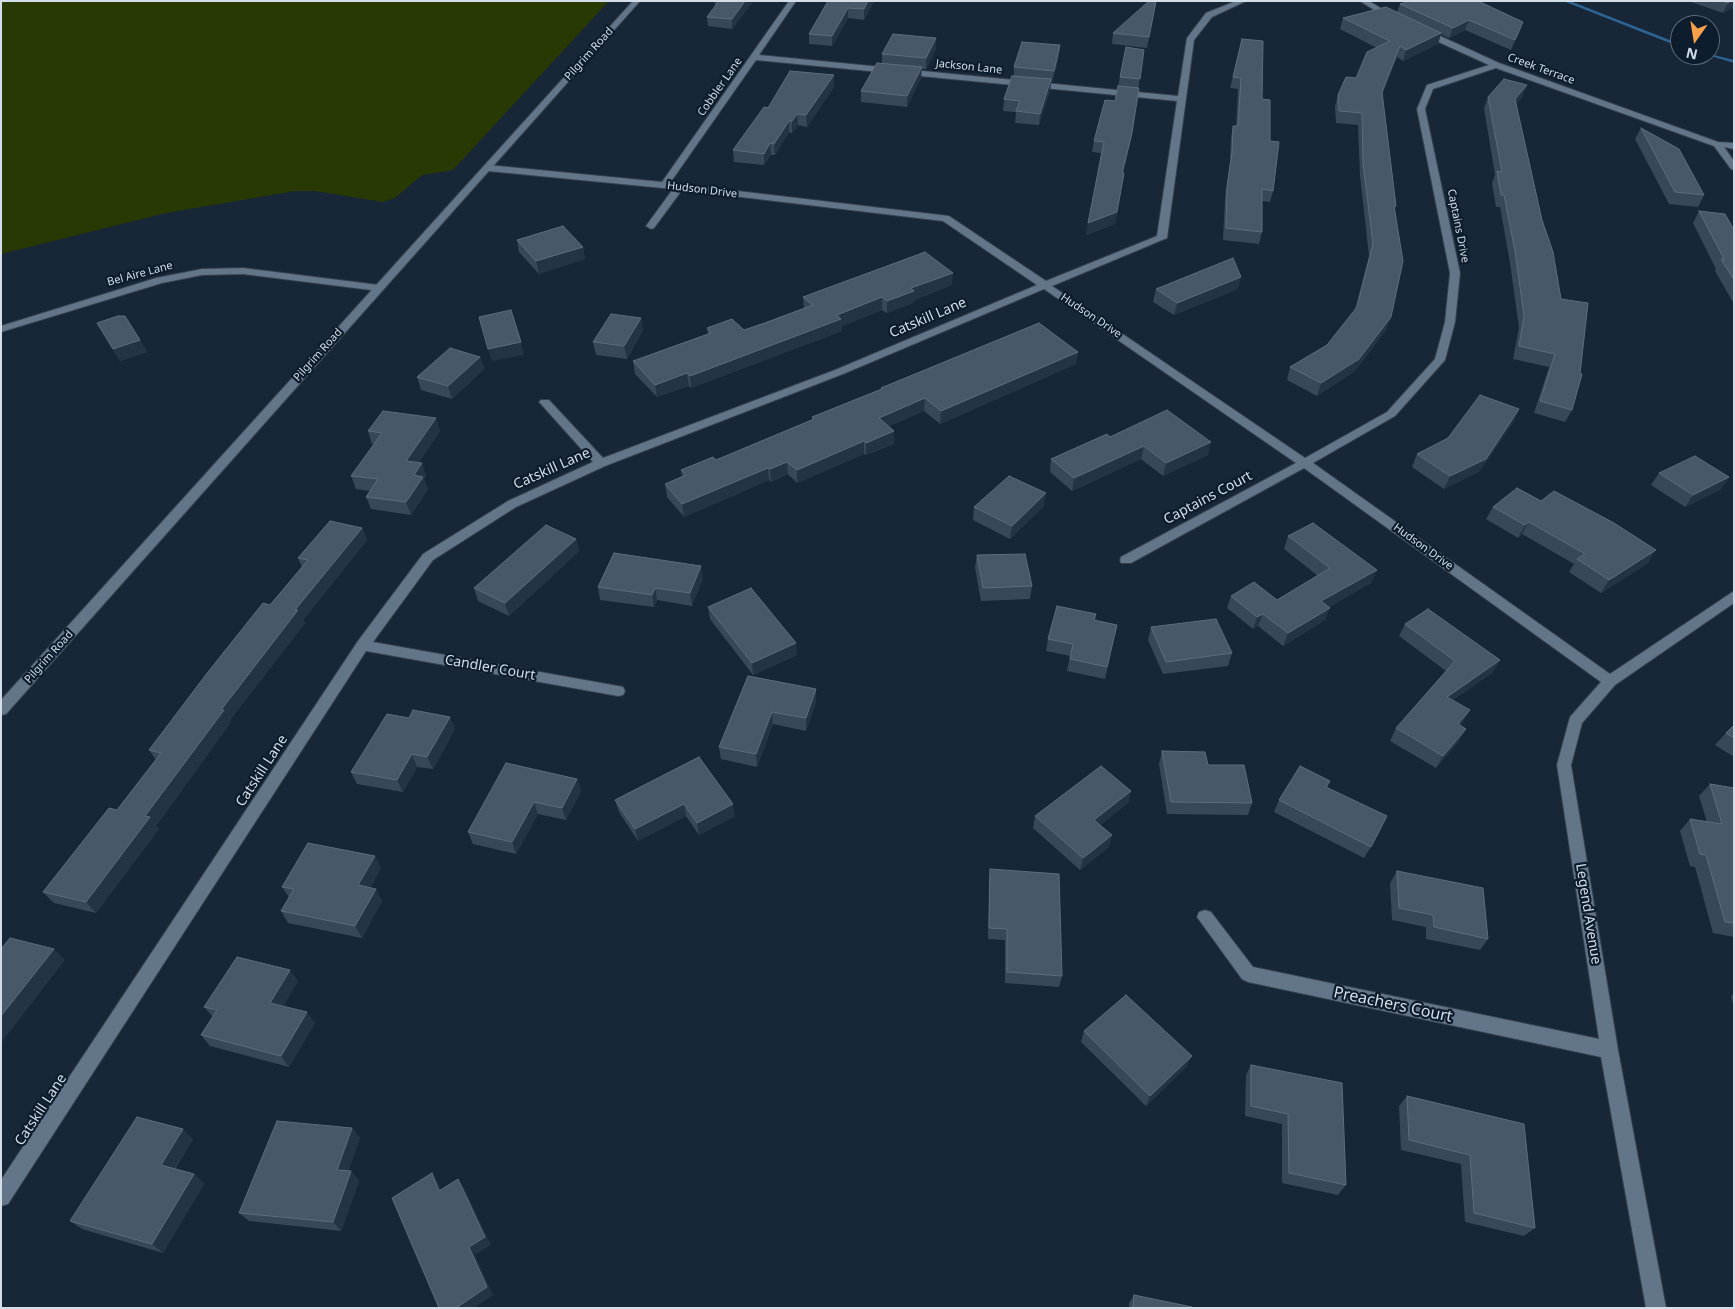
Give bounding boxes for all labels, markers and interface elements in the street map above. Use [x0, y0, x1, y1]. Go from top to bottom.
north arrow [1670, 15, 1720, 65]
street label: Pilgrim Road [562, 25, 616, 83]
text: N [1684, 44, 1699, 65]
street label: Creek Terrace [1506, 51, 1576, 87]
street label: Cobbler Lane [695, 55, 745, 119]
street label: Jackson Lane [935, 57, 1003, 77]
street label: Hudson Drive [666, 179, 738, 201]
street label: Captains Drive [1444, 188, 1472, 264]
street label: Bel Aire Lane [106, 259, 174, 289]
street label: Hudson Drive [1058, 291, 1124, 341]
street label: Catskill Lane [887, 294, 969, 342]
street label: Pilgrim Road [291, 326, 345, 384]
street label: Catskill Lane [511, 445, 593, 493]
street label: Captains Court [1161, 468, 1255, 528]
street label: Hudson Drive [1391, 521, 1455, 573]
street label: Pilgrim Road [22, 628, 76, 686]
street label: Candler Court [443, 652, 537, 684]
street label: Catskill Lane [233, 732, 291, 810]
street label: Legend Avenue [1572, 862, 1604, 966]
street label: Preachers Court [1332, 983, 1454, 1027]
street label: Catskill Lane [12, 1071, 70, 1149]

